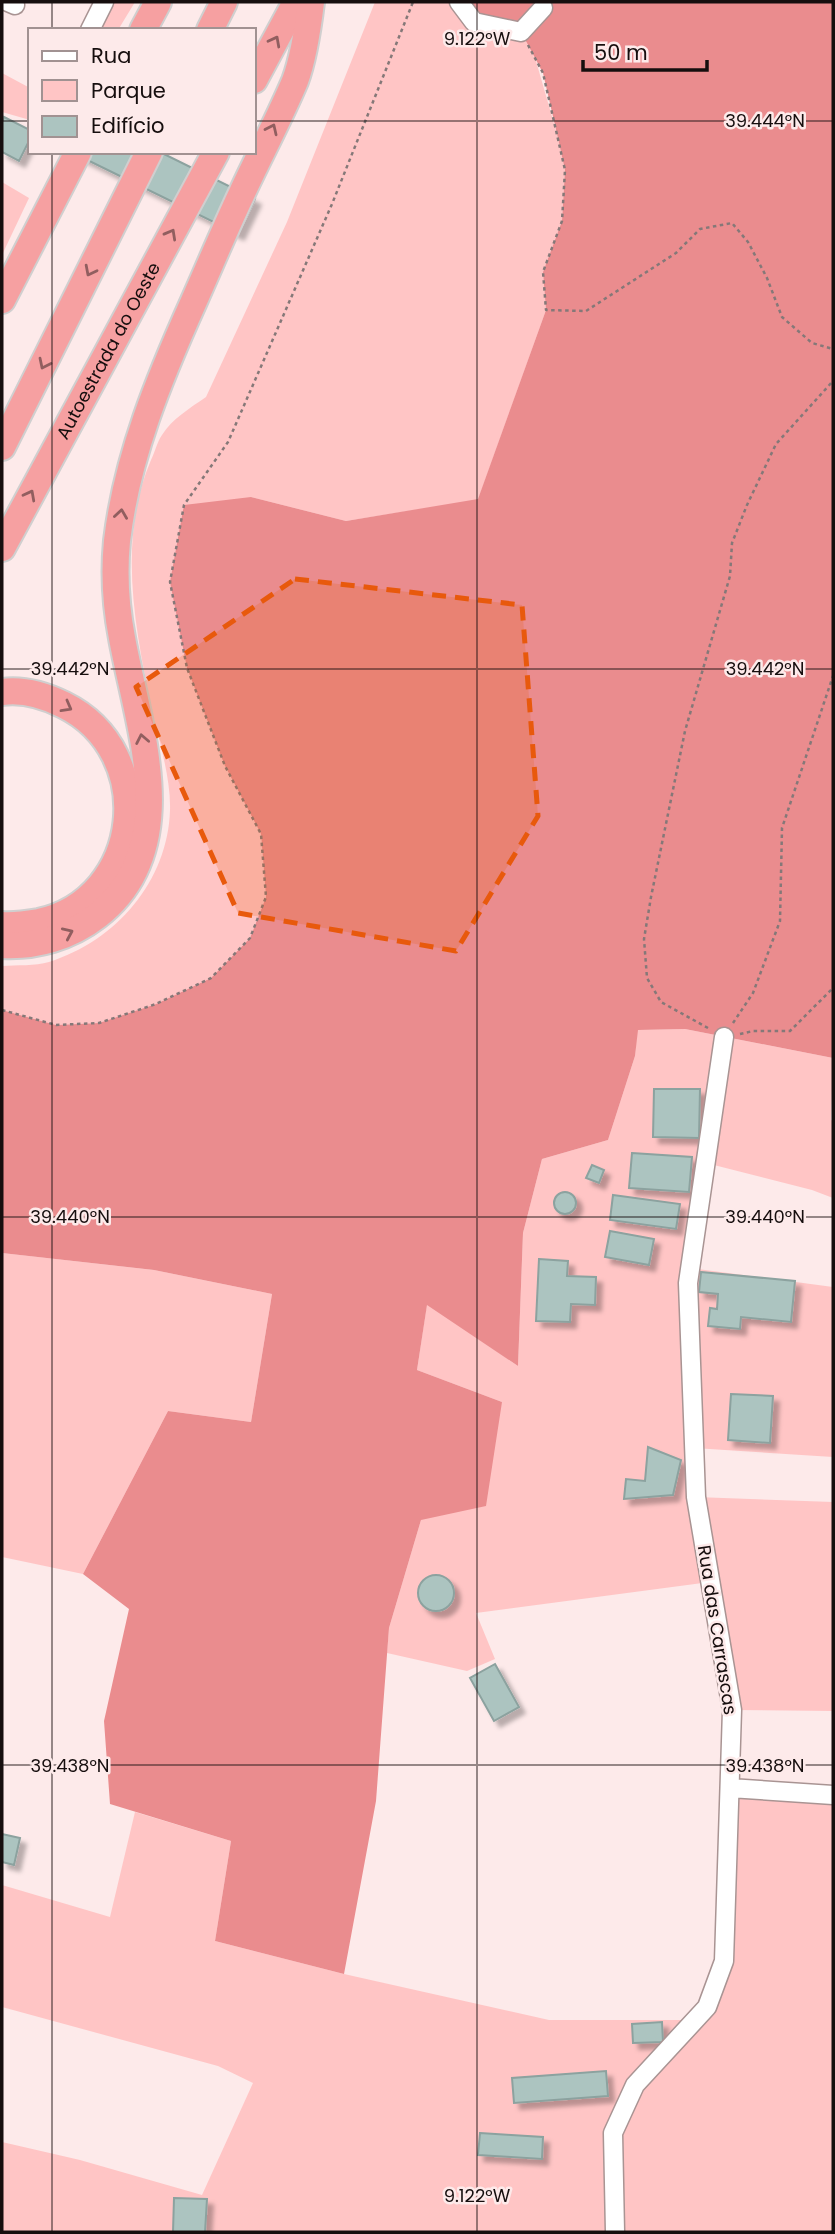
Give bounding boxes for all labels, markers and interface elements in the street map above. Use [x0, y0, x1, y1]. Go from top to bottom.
text: 9.122°W [444, 26, 511, 51]
legend [28, 28, 256, 154]
scale bar [583, 28, 707, 72]
one-way arrow [266, 36, 280, 48]
text: 50 m [594, 38, 648, 67]
text: Rua [91, 41, 131, 70]
text: Parque [91, 76, 166, 105]
text: 39.444°N [725, 108, 805, 133]
text: Edifício [91, 111, 165, 140]
one-way arrow [264, 124, 278, 137]
one-way arrow [163, 229, 177, 242]
street label: Autoestrada do Oeste [50, 258, 166, 444]
one-way arrow [84, 264, 98, 276]
one-way arrow [38, 357, 52, 369]
one-way arrow [22, 490, 35, 502]
one-way arrow [113, 508, 128, 520]
text: 39.442°N [31, 656, 109, 681]
text: 39.442°N [726, 656, 804, 681]
one-way arrow [60, 699, 72, 712]
one-way arrow [135, 733, 150, 745]
one-way arrow [61, 927, 73, 941]
text: 39.440°N [30, 1204, 110, 1229]
text: 39.440°N [725, 1204, 805, 1229]
street label: Rua das Carrascas [692, 1543, 743, 1717]
text: 39.438°N [30, 1753, 110, 1778]
text: 39.438°N [725, 1753, 805, 1778]
text: 9.122°W [444, 2183, 511, 2208]

